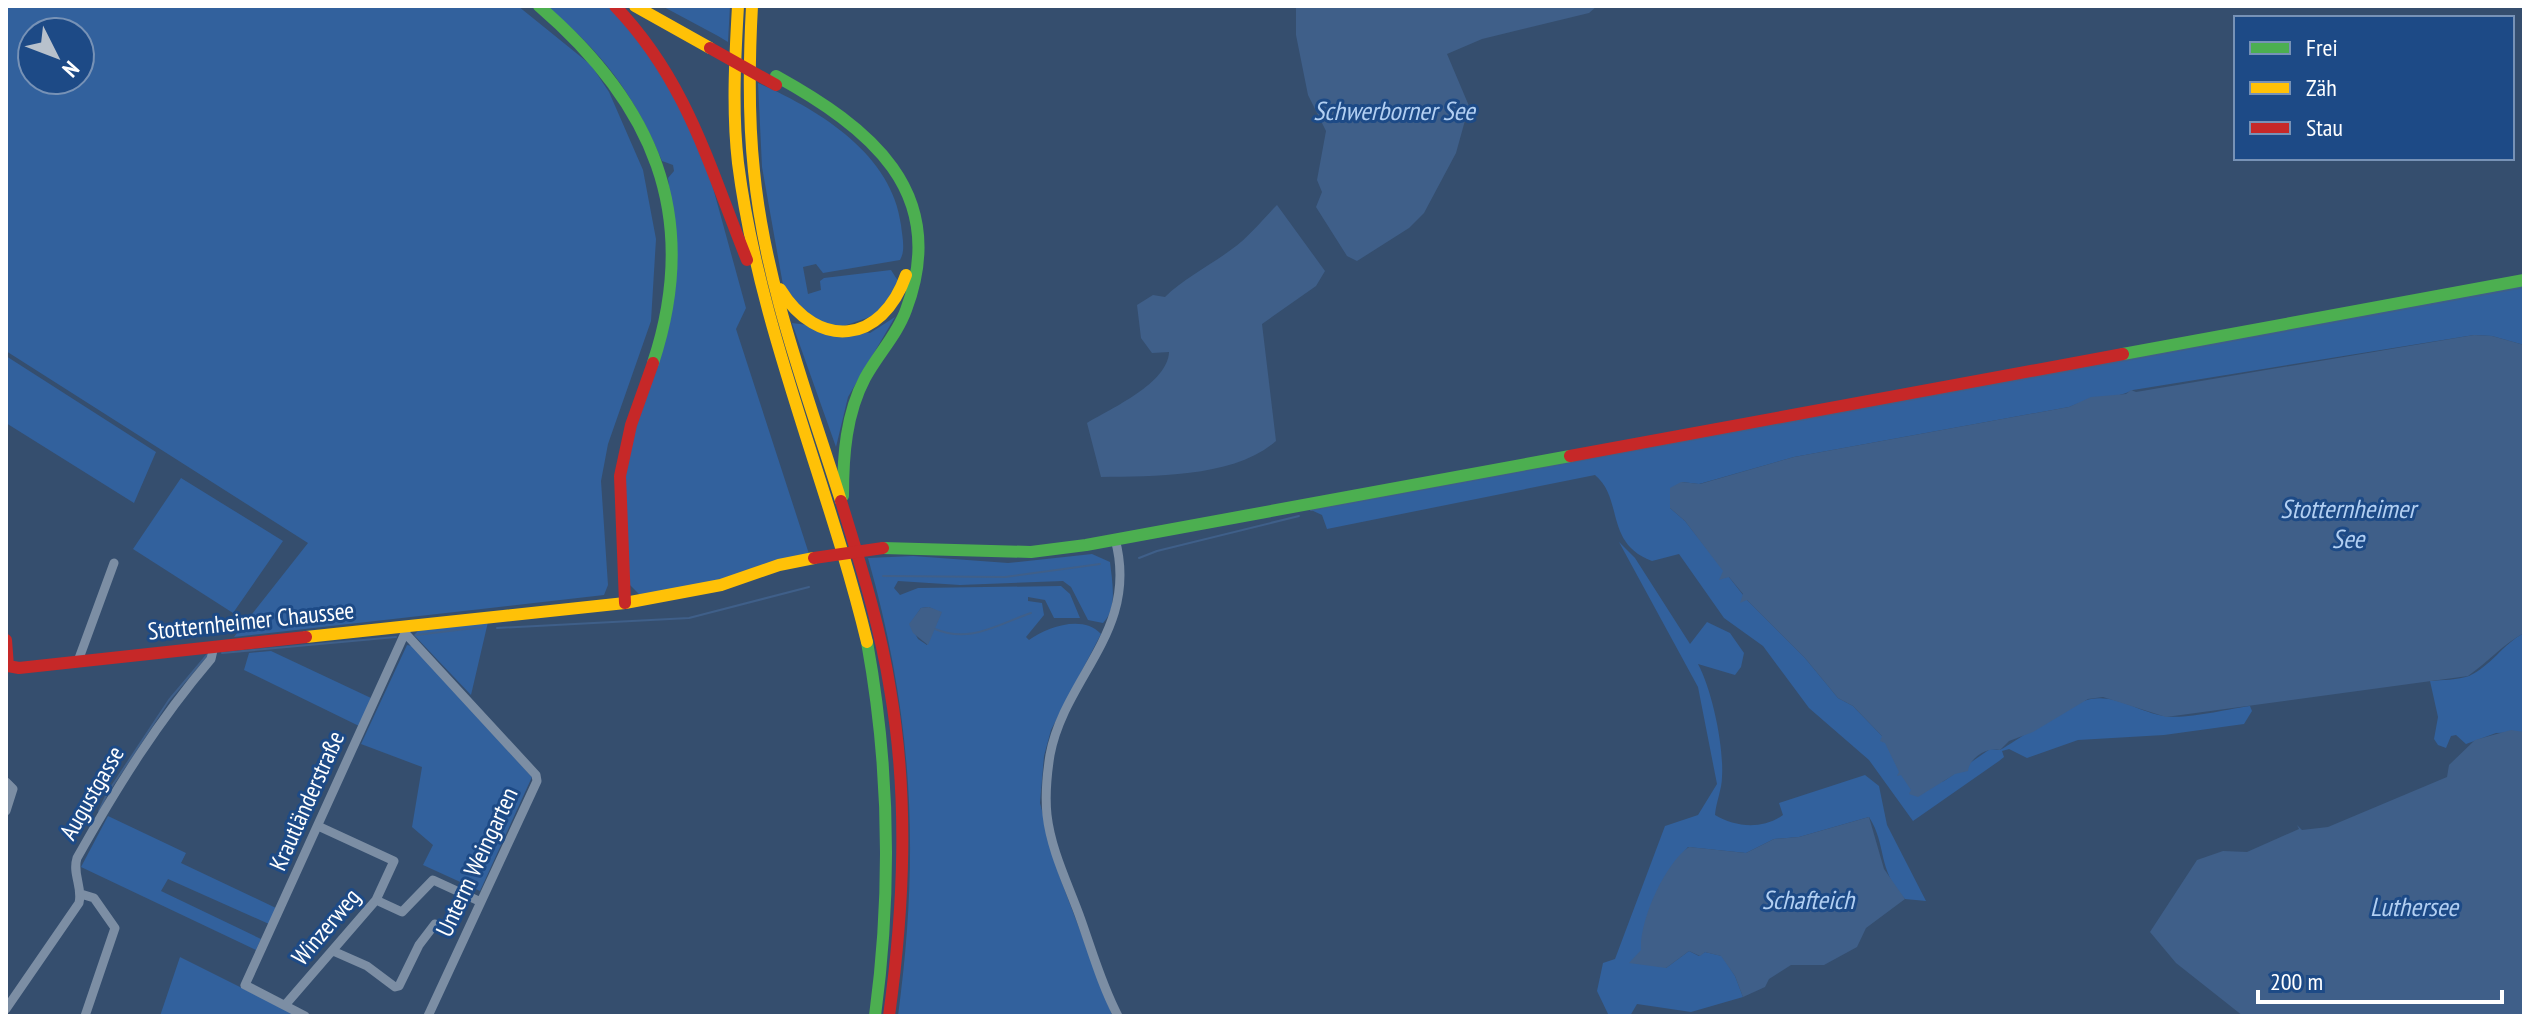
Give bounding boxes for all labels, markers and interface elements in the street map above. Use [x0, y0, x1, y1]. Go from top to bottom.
north arrow [16, 16, 96, 96]
legend [2234, 16, 2514, 160]
text: Frei [2306, 32, 2338, 63]
text: N [56, 56, 85, 83]
text: Zäh [2306, 72, 2337, 103]
water label: Schwerborner See [1313, 94, 1477, 127]
text: Stau [2306, 112, 2343, 143]
water label: Stotternheimer See [2280, 492, 2420, 555]
street label: Stotternheimer Chaussee [146, 594, 356, 647]
street label: Krautländerstraße [262, 726, 351, 875]
street label: Augustgasse [52, 740, 131, 845]
street label: Unterm Weingarten [428, 782, 525, 941]
street label: Winzerweg [285, 882, 367, 971]
water label: Schafteich [1762, 883, 1856, 916]
water label: Luthersee [2370, 890, 2460, 923]
scale bar [2258, 954, 2502, 1004]
text: 200 m [2270, 966, 2323, 997]

